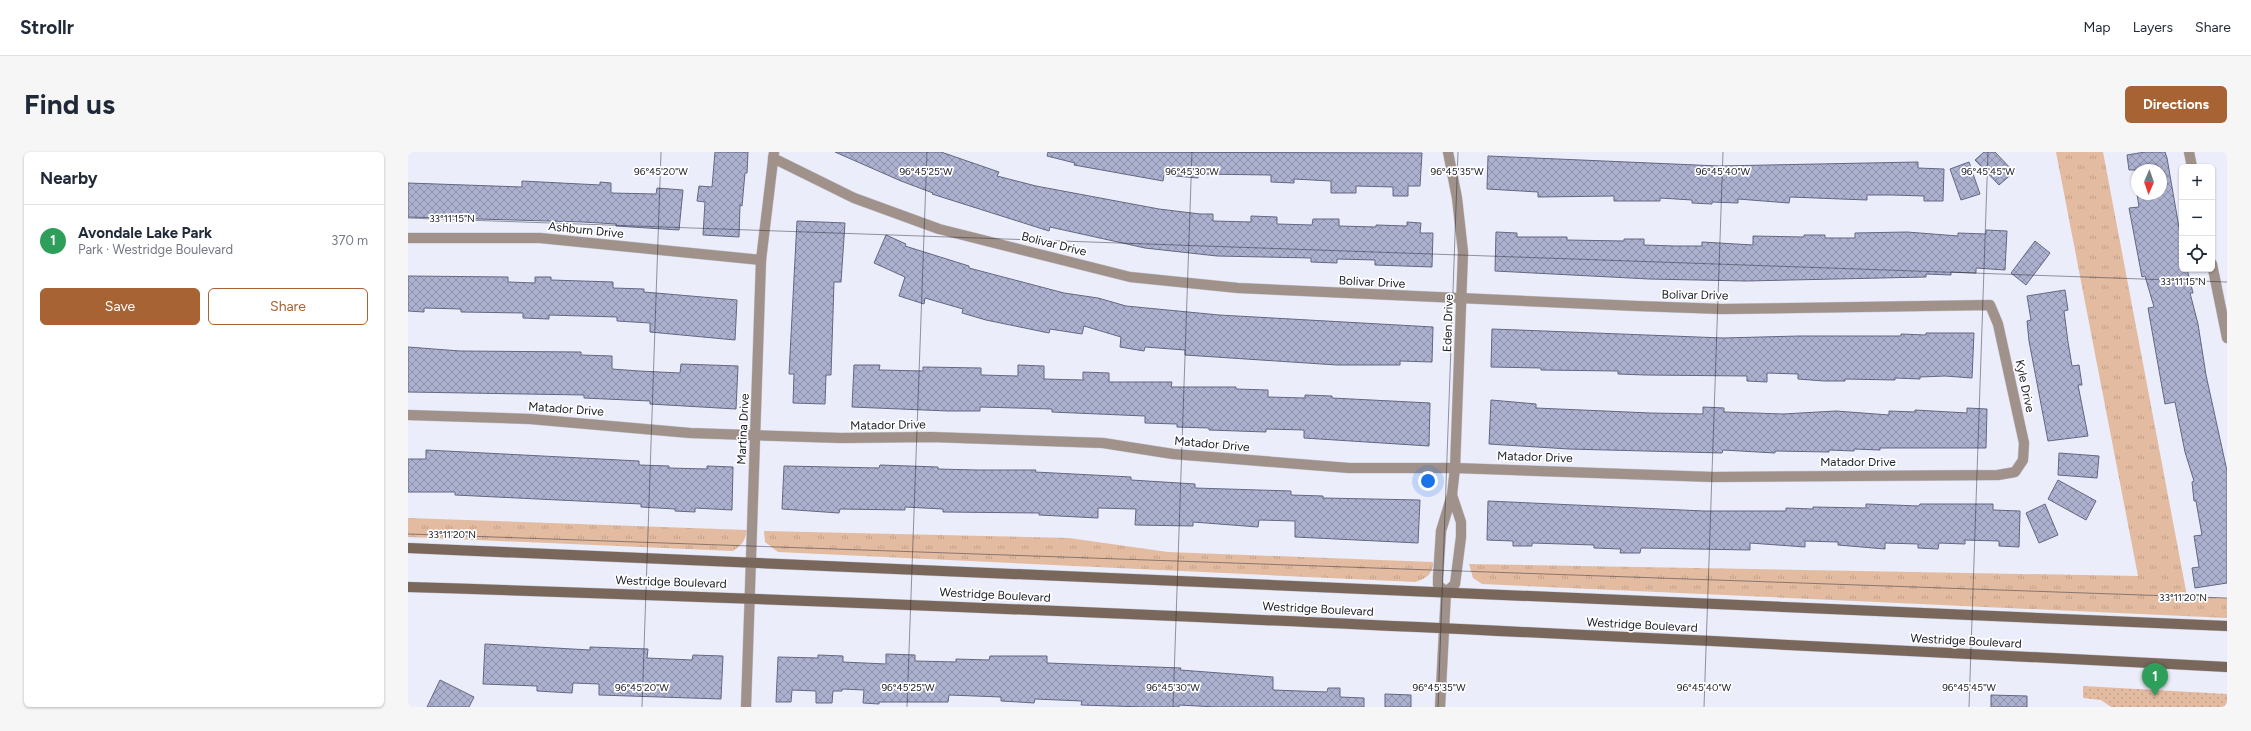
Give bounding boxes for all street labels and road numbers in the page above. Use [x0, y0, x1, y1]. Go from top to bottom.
street label: Ashburn Drive [548, 219, 625, 241]
street label: Bolivar Drive [1020, 229, 1088, 259]
street label: Bolivar Drive [1338, 273, 1406, 291]
street label: Bolivar Drive [1662, 287, 1729, 303]
street label: Eden Drive [1440, 293, 1456, 352]
street label: Kyle Drive [2013, 358, 2037, 414]
street label: Martina Drive [734, 393, 752, 465]
street label: Matador Drive [528, 399, 605, 419]
street label: Matador Drive [850, 417, 926, 433]
street label: Matador Drive [1174, 434, 1251, 454]
street label: Matador Drive [1497, 449, 1573, 465]
street label: Matador Drive [1820, 455, 1896, 469]
street label: Westridge Boulevard [615, 573, 727, 591]
street label: Westridge Boulevard [939, 585, 1051, 605]
street label: Westridge Boulevard [1262, 599, 1374, 619]
street label: Westridge Boulevard [1586, 615, 1698, 635]
street label: Westridge Boulevard [1910, 631, 2022, 651]

